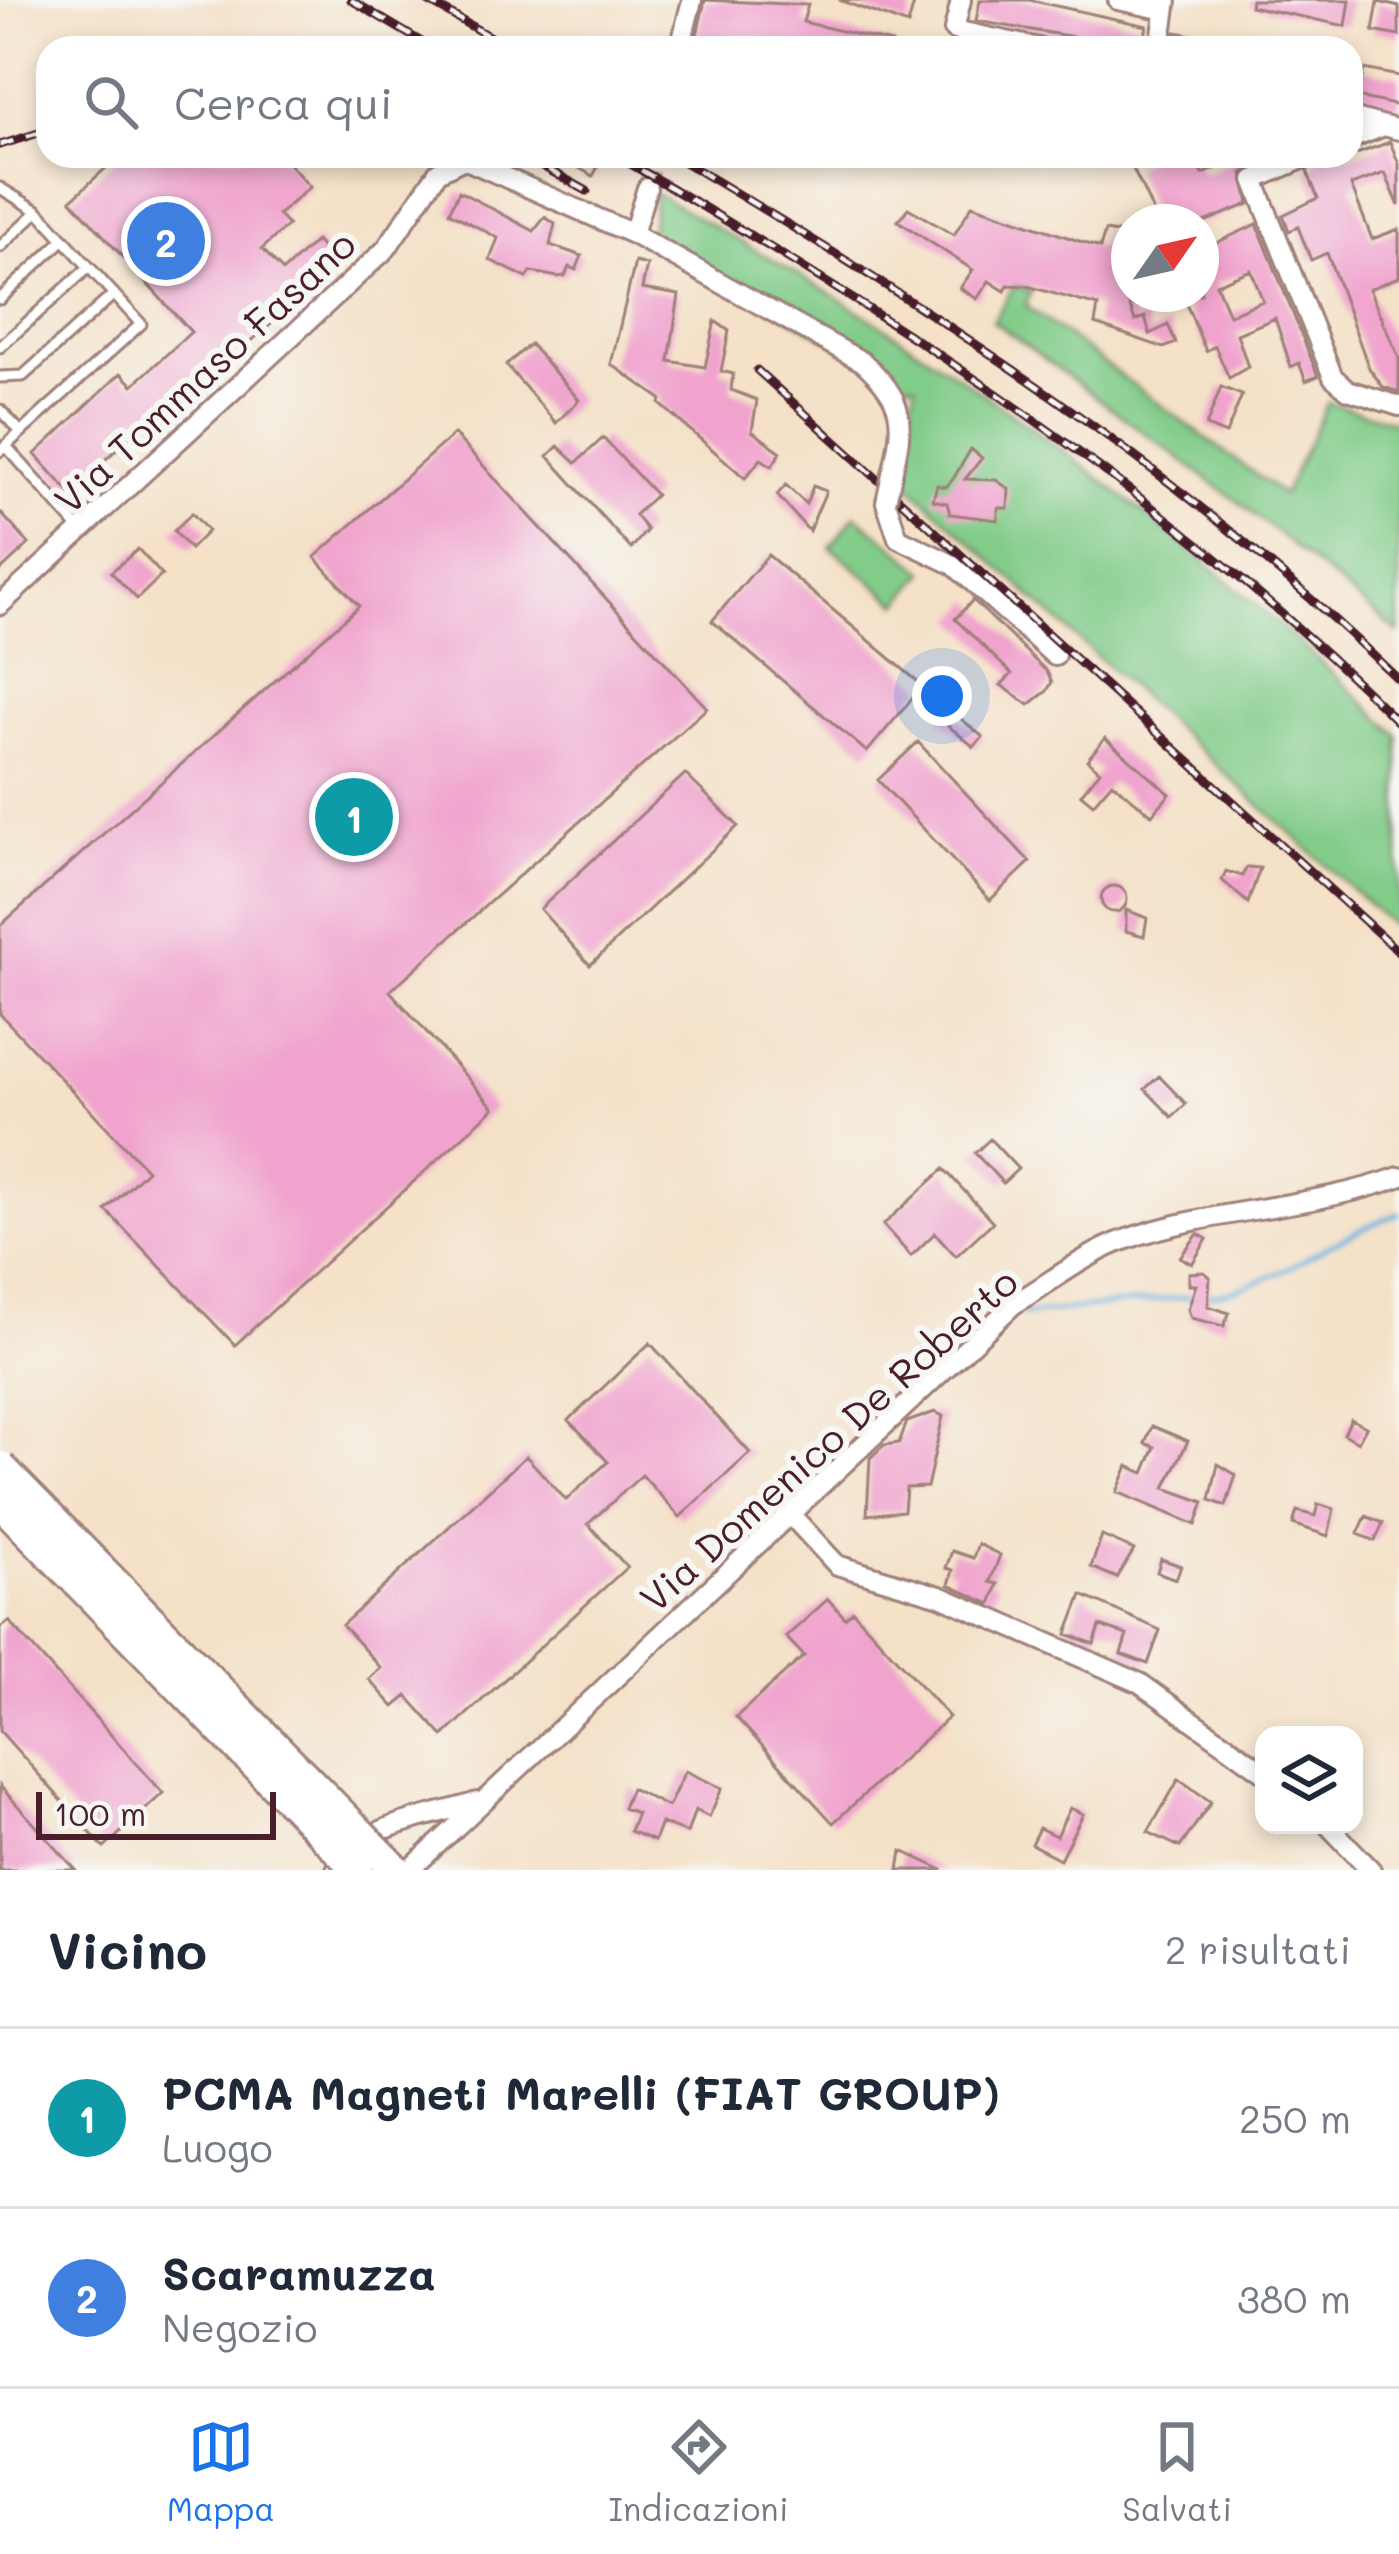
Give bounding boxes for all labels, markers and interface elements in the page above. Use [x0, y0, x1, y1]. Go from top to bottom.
search box [36, 36, 1363, 168]
icon: search [78, 69, 144, 135]
text: Cerca qui [174, 73, 393, 131]
pin: 2 [127, 196, 205, 286]
north arrow [1111, 204, 1219, 312]
street label: Via Tommaso Fasano [43, 218, 365, 524]
your location [912, 666, 972, 726]
pin: 1 [315, 772, 393, 862]
street label: Via Domenico De Roberto [628, 1256, 1028, 1622]
map controls [1255, 1726, 1363, 1834]
button: layers [1255, 1726, 1363, 1834]
scale bar [36, 1786, 276, 1839]
text: 100 m [54, 1791, 146, 1834]
text: Vicino [48, 1915, 207, 1982]
text: 2 risultati [1165, 1923, 1351, 1974]
text: PCMA Magneti Marelli (FIAT GROUP) [162, 2063, 1000, 2121]
text: 1 [78, 2092, 96, 2143]
text: 250 m [1239, 2092, 1351, 2143]
text: Luogo [162, 2121, 273, 2172]
text: Scaramuzza [162, 2243, 436, 2301]
text: 2 [76, 2272, 98, 2323]
text: 380 m [1237, 2272, 1351, 2323]
text: Negozio [162, 2301, 317, 2352]
tab: Mappa [167, 2414, 275, 2529]
tab: Indicazioni [608, 2414, 789, 2529]
tab: Salvati [1122, 2414, 1232, 2529]

